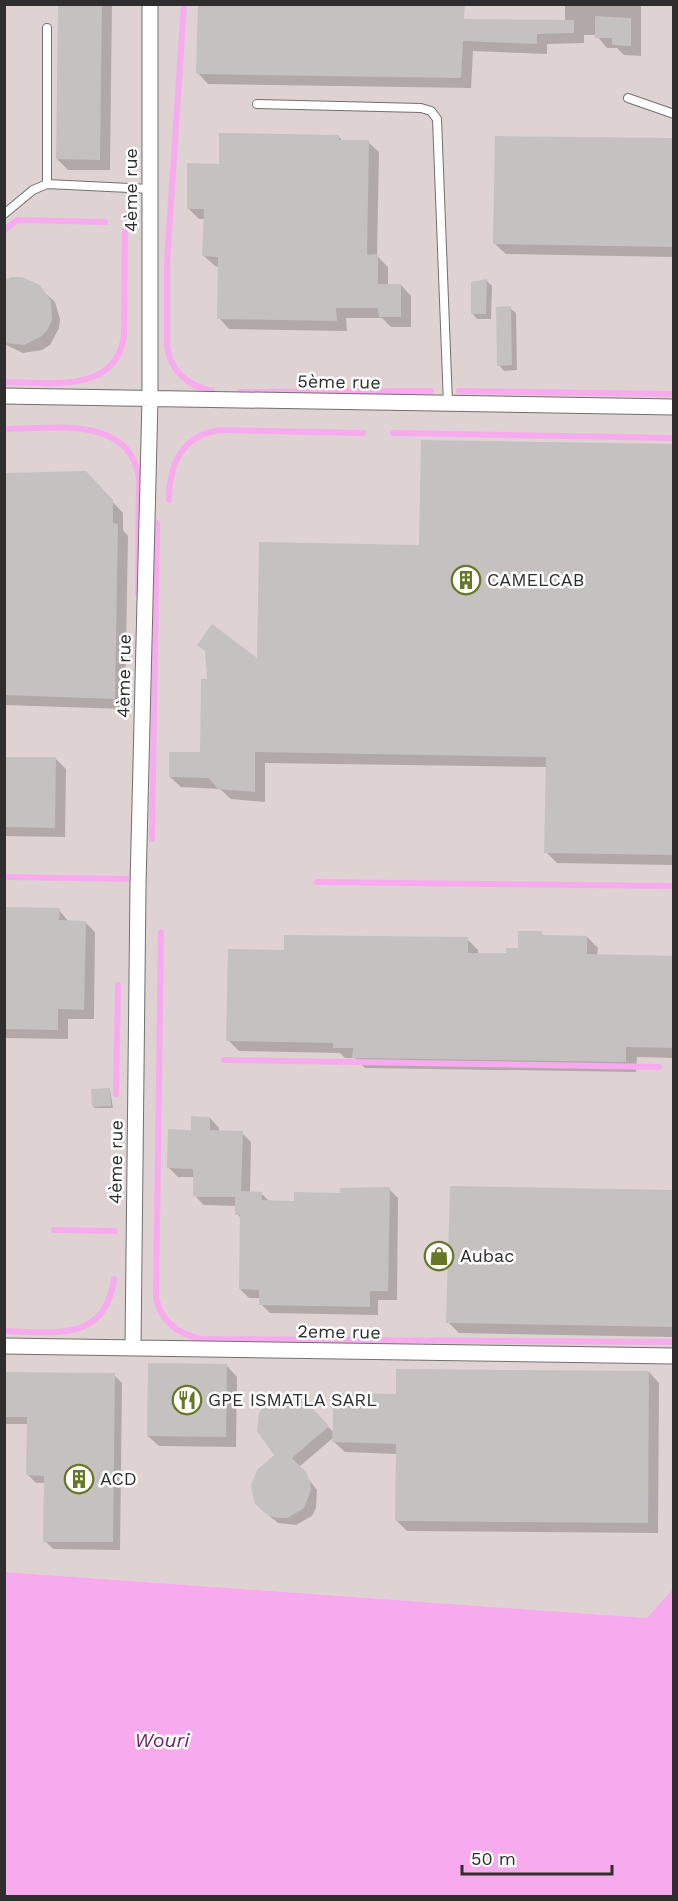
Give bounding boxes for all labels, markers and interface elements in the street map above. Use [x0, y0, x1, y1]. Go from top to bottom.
street label: 4ème rue [120, 148, 141, 232]
street label: 5ème rue [297, 370, 381, 393]
building icon: CAMELCAB [450, 564, 482, 596]
place label: CAMELCAB [487, 569, 584, 590]
street label: 4ème rue [112, 634, 135, 718]
street label: 4ème rue [104, 1120, 127, 1204]
shop icon: Aubac [423, 1240, 455, 1272]
place label: Aubac [460, 1245, 514, 1266]
street label: 2eme rue [297, 1320, 381, 1343]
restaurant icon: GPE ISMATLA SARL [171, 1384, 203, 1416]
place label: GPE ISMATLA SARL [208, 1389, 377, 1410]
building icon: ACD [63, 1463, 95, 1495]
place label: ACD [100, 1468, 137, 1489]
water label: Wouri [135, 1728, 190, 1752]
scale bar [462, 1838, 612, 1876]
text: 50 m [471, 1848, 516, 1869]

